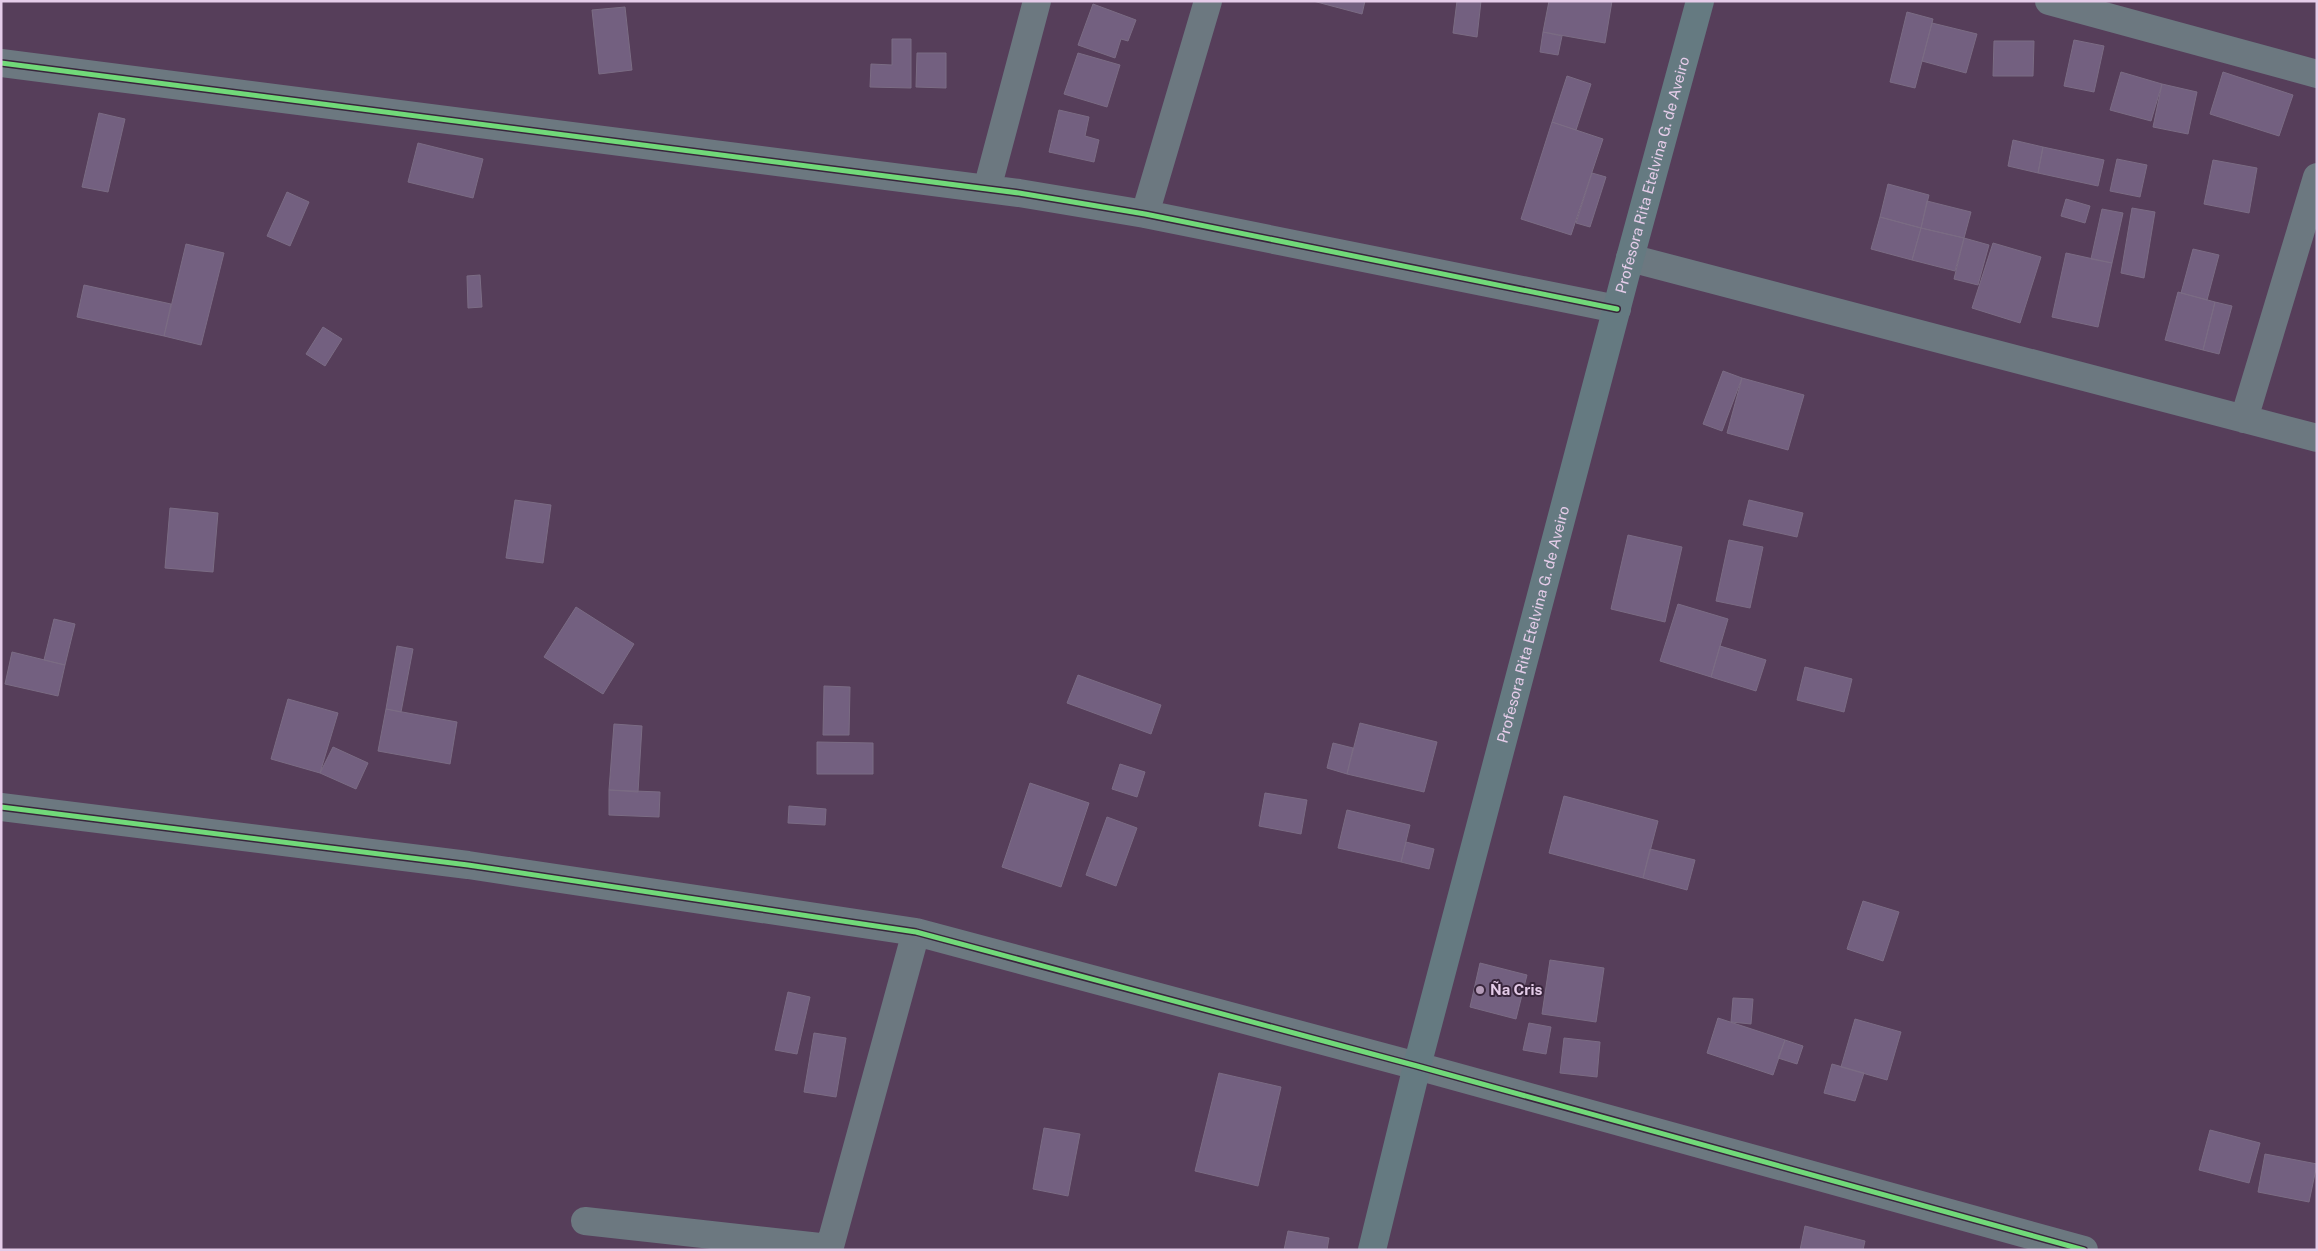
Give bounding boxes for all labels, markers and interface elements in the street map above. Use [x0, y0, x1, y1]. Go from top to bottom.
street label: Profesora Rita Etelvina G. de Aveiro [1612, 55, 1692, 295]
street label: Profesora Rita Etelvina G. de Aveiro [1493, 504, 1572, 745]
place label: Ña Cris [1490, 980, 1543, 998]
marker: Ña Cris [1474, 984, 1486, 996]

